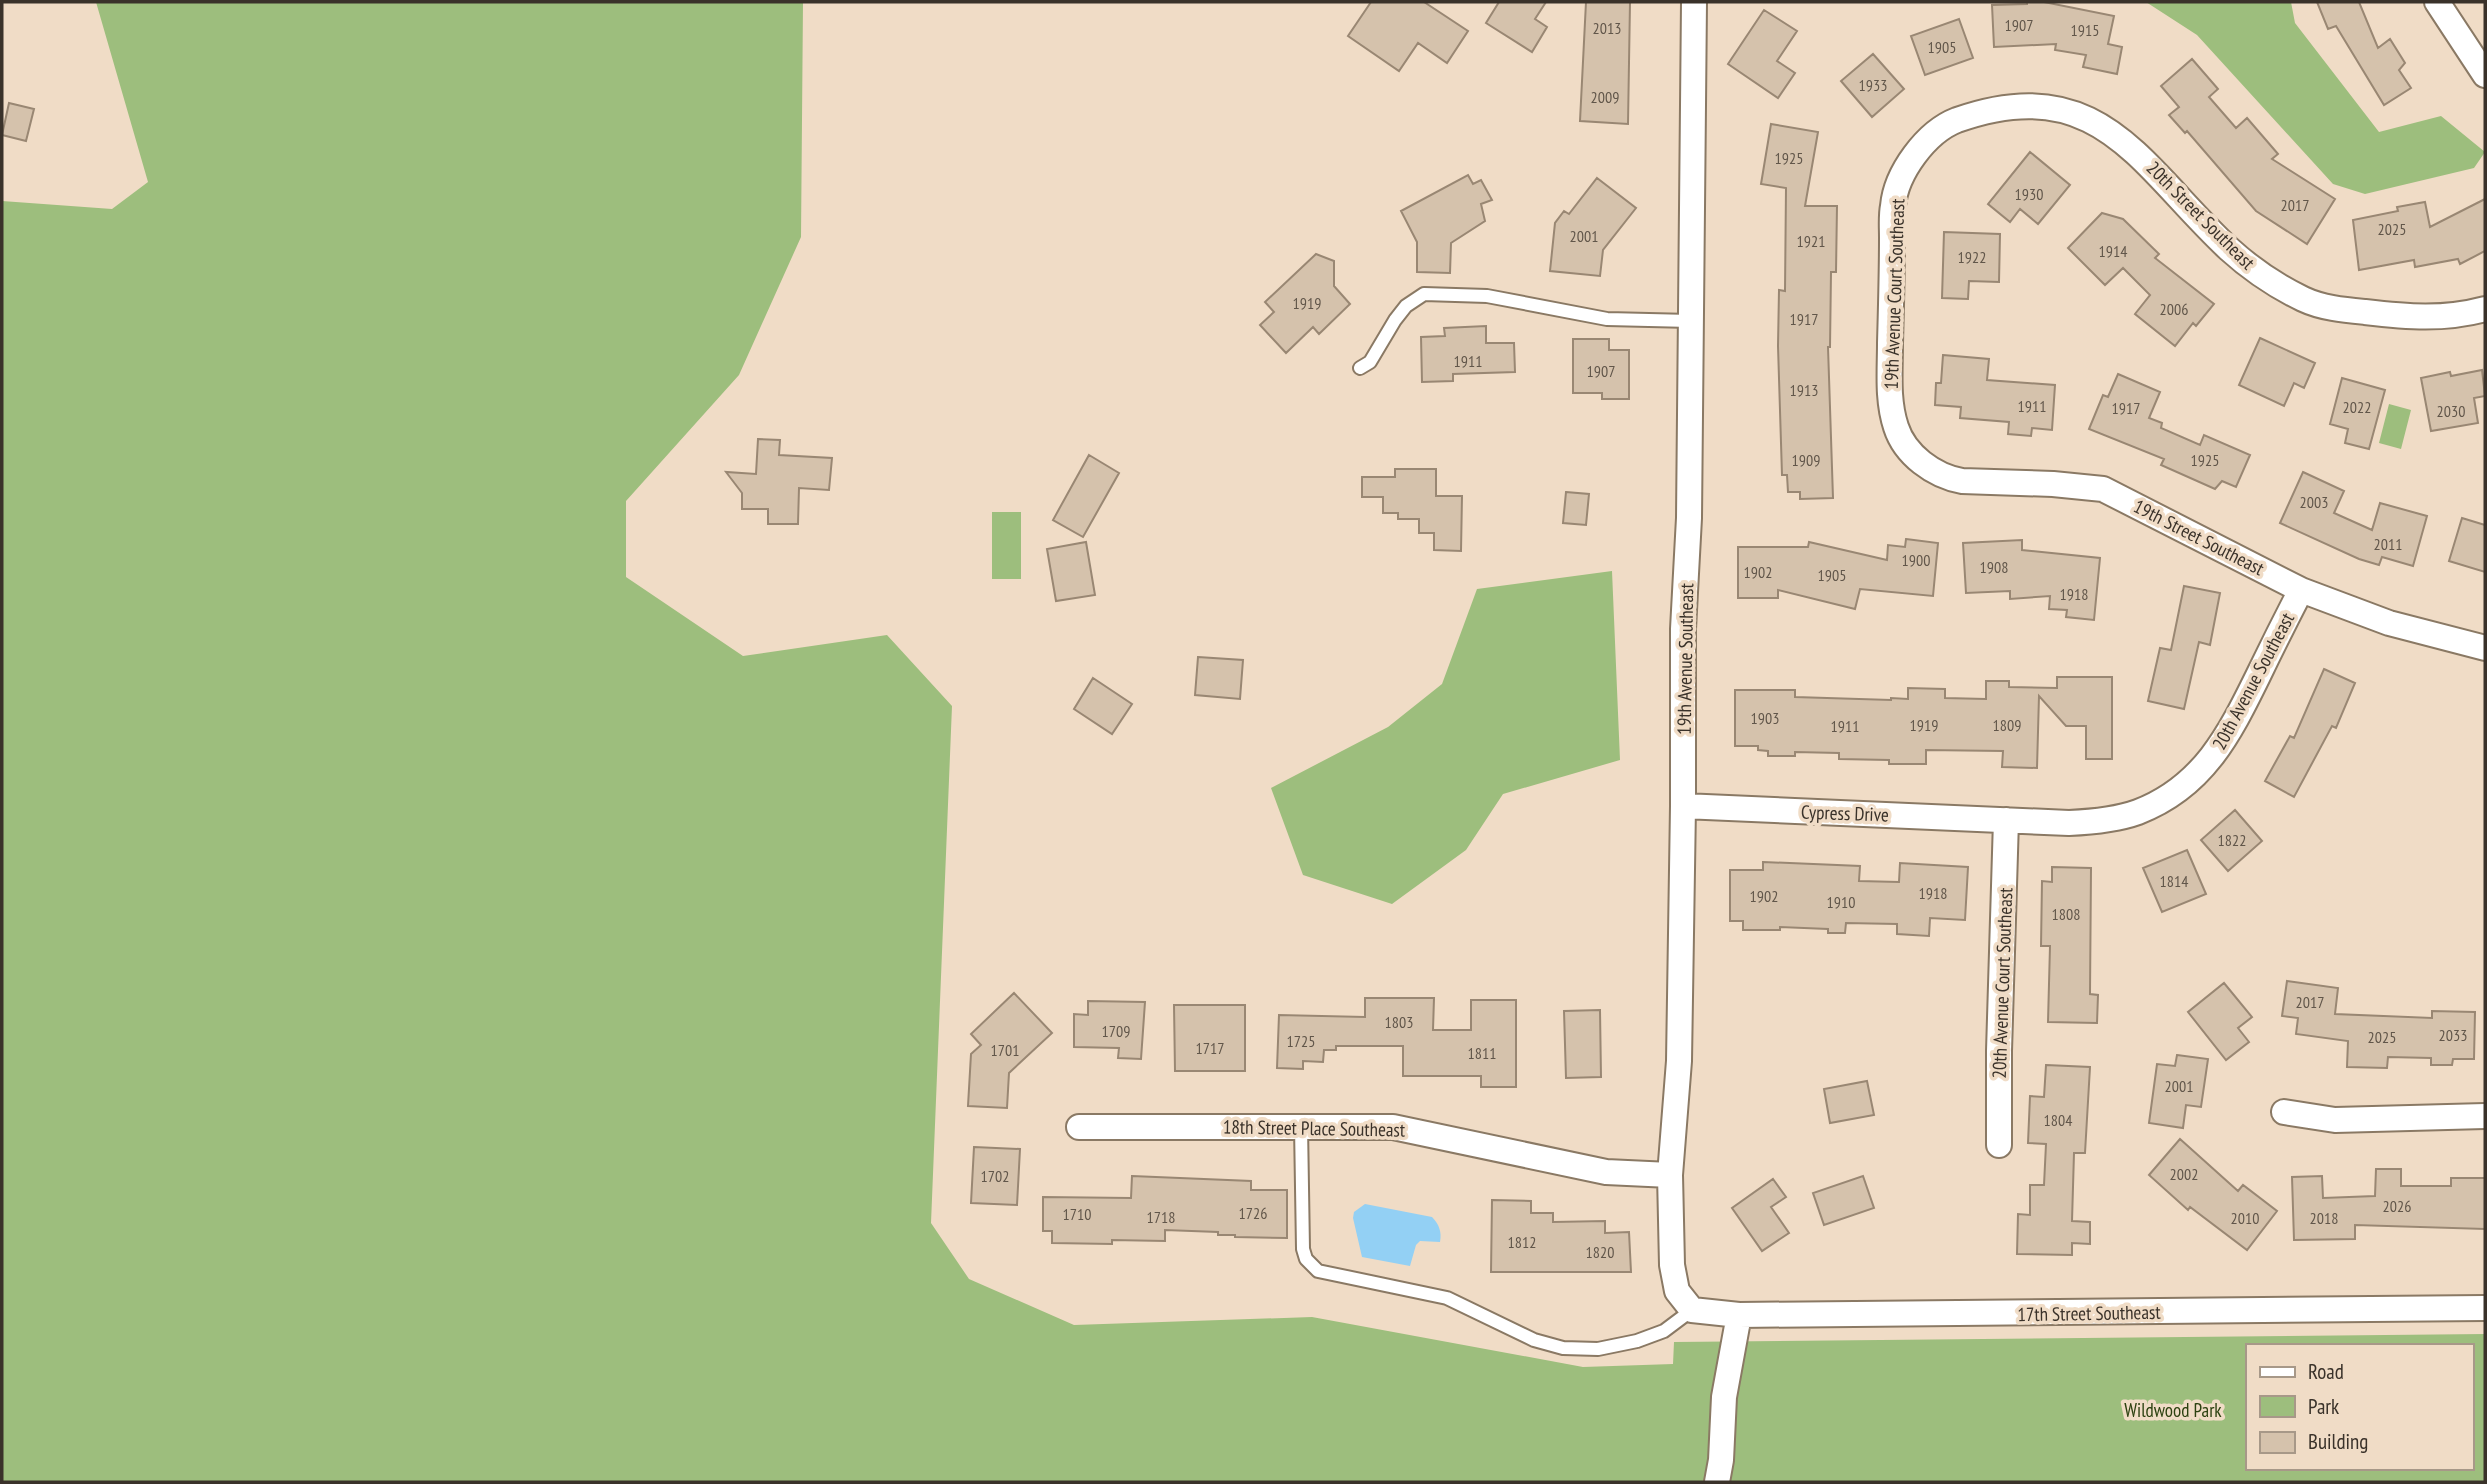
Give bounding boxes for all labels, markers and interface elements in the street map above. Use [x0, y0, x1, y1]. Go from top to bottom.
house number: 1907 [2005, 15, 2033, 35]
house number: 2013 [1593, 18, 1621, 38]
house number: 1915 [2071, 20, 2099, 40]
house number: 1905 [1928, 37, 1956, 57]
house number: 1933 [1859, 75, 1887, 95]
house number: 2009 [1591, 87, 1619, 107]
house number: 1925 [1775, 148, 1803, 168]
street label: 20th Street Southeast [2142, 156, 2261, 275]
house number: 1930 [2015, 184, 2043, 204]
house number: 2017 [2281, 195, 2309, 215]
street label: 19th Avenue Court Southeast [1879, 197, 1909, 390]
house number: 2025 [2378, 219, 2406, 239]
house number: 2001 [1570, 226, 1598, 246]
house number: 1921 [1797, 231, 1825, 251]
house number: 1914 [2099, 241, 2127, 261]
house number: 1922 [1958, 247, 1986, 267]
house number: 1919 [1293, 293, 1321, 313]
house number: 2006 [2160, 299, 2188, 319]
house number: 1917 [1790, 309, 1818, 329]
house number: 1911 [1454, 351, 1482, 371]
house number: 1907 [1587, 361, 1615, 381]
house number: 1913 [1790, 380, 1818, 400]
house number: 1911 [2018, 396, 2046, 416]
house number: 2022 [2343, 397, 2371, 417]
house number: 1917 [2112, 398, 2140, 418]
house number: 2030 [2437, 401, 2465, 421]
house number: 1909 [1792, 450, 1820, 470]
house number: 1925 [2191, 450, 2219, 470]
house number: 2003 [2300, 492, 2328, 512]
street label: 19th Street Southeast [2130, 494, 2269, 581]
house number: 2011 [2374, 534, 2402, 554]
house number: 1900 [1902, 550, 1930, 570]
house number: 1908 [1980, 557, 2008, 577]
house number: 1902 [1744, 562, 1772, 582]
house number: 1905 [1818, 565, 1846, 585]
street label: 19th Avenue Southeast [1672, 582, 1698, 735]
house number: 1918 [2060, 584, 2088, 604]
street label: 20th Avenue Southeast [2207, 608, 2300, 754]
house number: 1903 [1751, 708, 1779, 728]
house number: 1919 [1910, 715, 1938, 735]
house number: 1809 [1993, 715, 2021, 735]
house number: 1911 [1831, 716, 1859, 736]
street label: Cypress Drive [1801, 799, 1889, 827]
house number: 1822 [2218, 830, 2246, 850]
house number: 1814 [2160, 871, 2188, 891]
house number: 1918 [1919, 883, 1947, 903]
house number: 1902 [1750, 886, 1778, 906]
street label: 20th Avenue Court Southeast [1987, 886, 2017, 1079]
house number: 1910 [1827, 892, 1855, 912]
house number: 1808 [2052, 904, 2080, 924]
house number: 2017 [2296, 992, 2324, 1012]
house number: 1803 [1385, 1012, 1413, 1032]
house number: 1709 [1102, 1021, 1130, 1041]
house number: 2033 [2439, 1025, 2467, 1045]
house number: 2025 [2368, 1027, 2396, 1047]
house number: 1725 [1287, 1031, 1315, 1051]
house number: 1717 [1196, 1038, 1224, 1058]
house number: 1701 [991, 1040, 1019, 1060]
house number: 1811 [1468, 1043, 1496, 1063]
house number: 2001 [2165, 1076, 2193, 1096]
house number: 1804 [2044, 1110, 2072, 1130]
street label: 18th Street Place Southeast [1223, 1114, 1406, 1142]
house number: 2002 [2170, 1164, 2198, 1184]
house number: 1702 [981, 1166, 1009, 1186]
house number: 2026 [2383, 1196, 2411, 1216]
house number: 1726 [1239, 1203, 1267, 1223]
house number: 1710 [1063, 1204, 1091, 1224]
house number: 1718 [1147, 1207, 1175, 1227]
house number: 2010 [2231, 1208, 2259, 1228]
house number: 2018 [2310, 1208, 2338, 1228]
house number: 1812 [1508, 1232, 1536, 1252]
house number: 1820 [1586, 1242, 1614, 1262]
street label: 17th Street Southeast [2017, 1300, 2162, 1326]
legend [2246, 1344, 2473, 1470]
text: Road [2308, 1358, 2344, 1385]
text: Park [2308, 1393, 2339, 1420]
park label: Wildwood Park [2124, 1398, 2222, 1422]
text: Building [2308, 1428, 2368, 1455]

